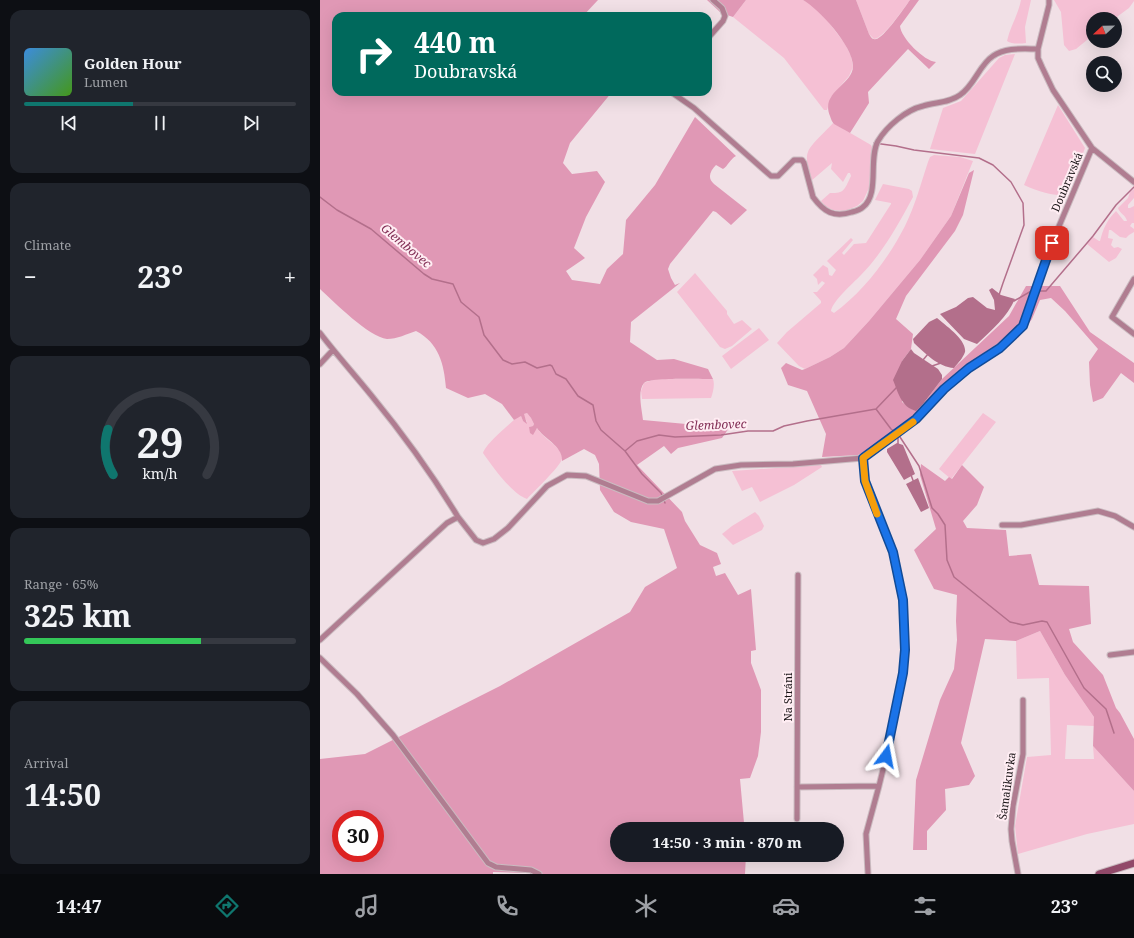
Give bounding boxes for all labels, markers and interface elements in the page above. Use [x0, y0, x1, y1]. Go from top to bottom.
north arrow [1086, 12, 1122, 48]
map controls [1086, 12, 1122, 92]
text: 440 m [414, 23, 496, 61]
icon: right [348, 28, 400, 80]
text: Golden Hour [84, 53, 182, 73]
button: search [1086, 56, 1122, 92]
text: Doubravská [414, 59, 517, 83]
text: Lumen [84, 73, 128, 91]
icon: previous [58, 112, 80, 134]
icon: pause [149, 112, 171, 134]
icon: next [240, 112, 262, 134]
street label: Doubravská [1047, 150, 1086, 214]
water label: Glembovec [378, 220, 435, 272]
pin [1035, 226, 1069, 260]
icon: arrive [1041, 232, 1063, 254]
text: Climate [24, 236, 71, 254]
text: 23° [137, 256, 183, 297]
text: − [24, 261, 37, 291]
text: + [284, 261, 296, 291]
text: 29 [136, 414, 184, 470]
water label: Glembovec [685, 415, 747, 434]
text: km/h [142, 464, 178, 483]
text: Range · 65% [24, 575, 98, 593]
text: 325 km [24, 595, 131, 636]
street label: Na Stráni [780, 672, 795, 722]
position arrow [865, 735, 907, 777]
street label: Šamalikuvka [994, 751, 1019, 821]
text: Arrival [24, 754, 68, 772]
text: 14:50 [24, 774, 101, 815]
speed limit sign: 30 [332, 810, 384, 862]
text: 14:50 · 3 min · 870 m [652, 832, 802, 852]
icon: directions [213, 892, 241, 920]
icon: music [353, 892, 381, 920]
icon: phone [493, 892, 521, 920]
icon: climate [632, 892, 660, 920]
icon: car [772, 892, 800, 920]
icon: filters [911, 892, 939, 920]
text: 14:47 [56, 894, 102, 918]
text: 23° [1051, 894, 1078, 918]

